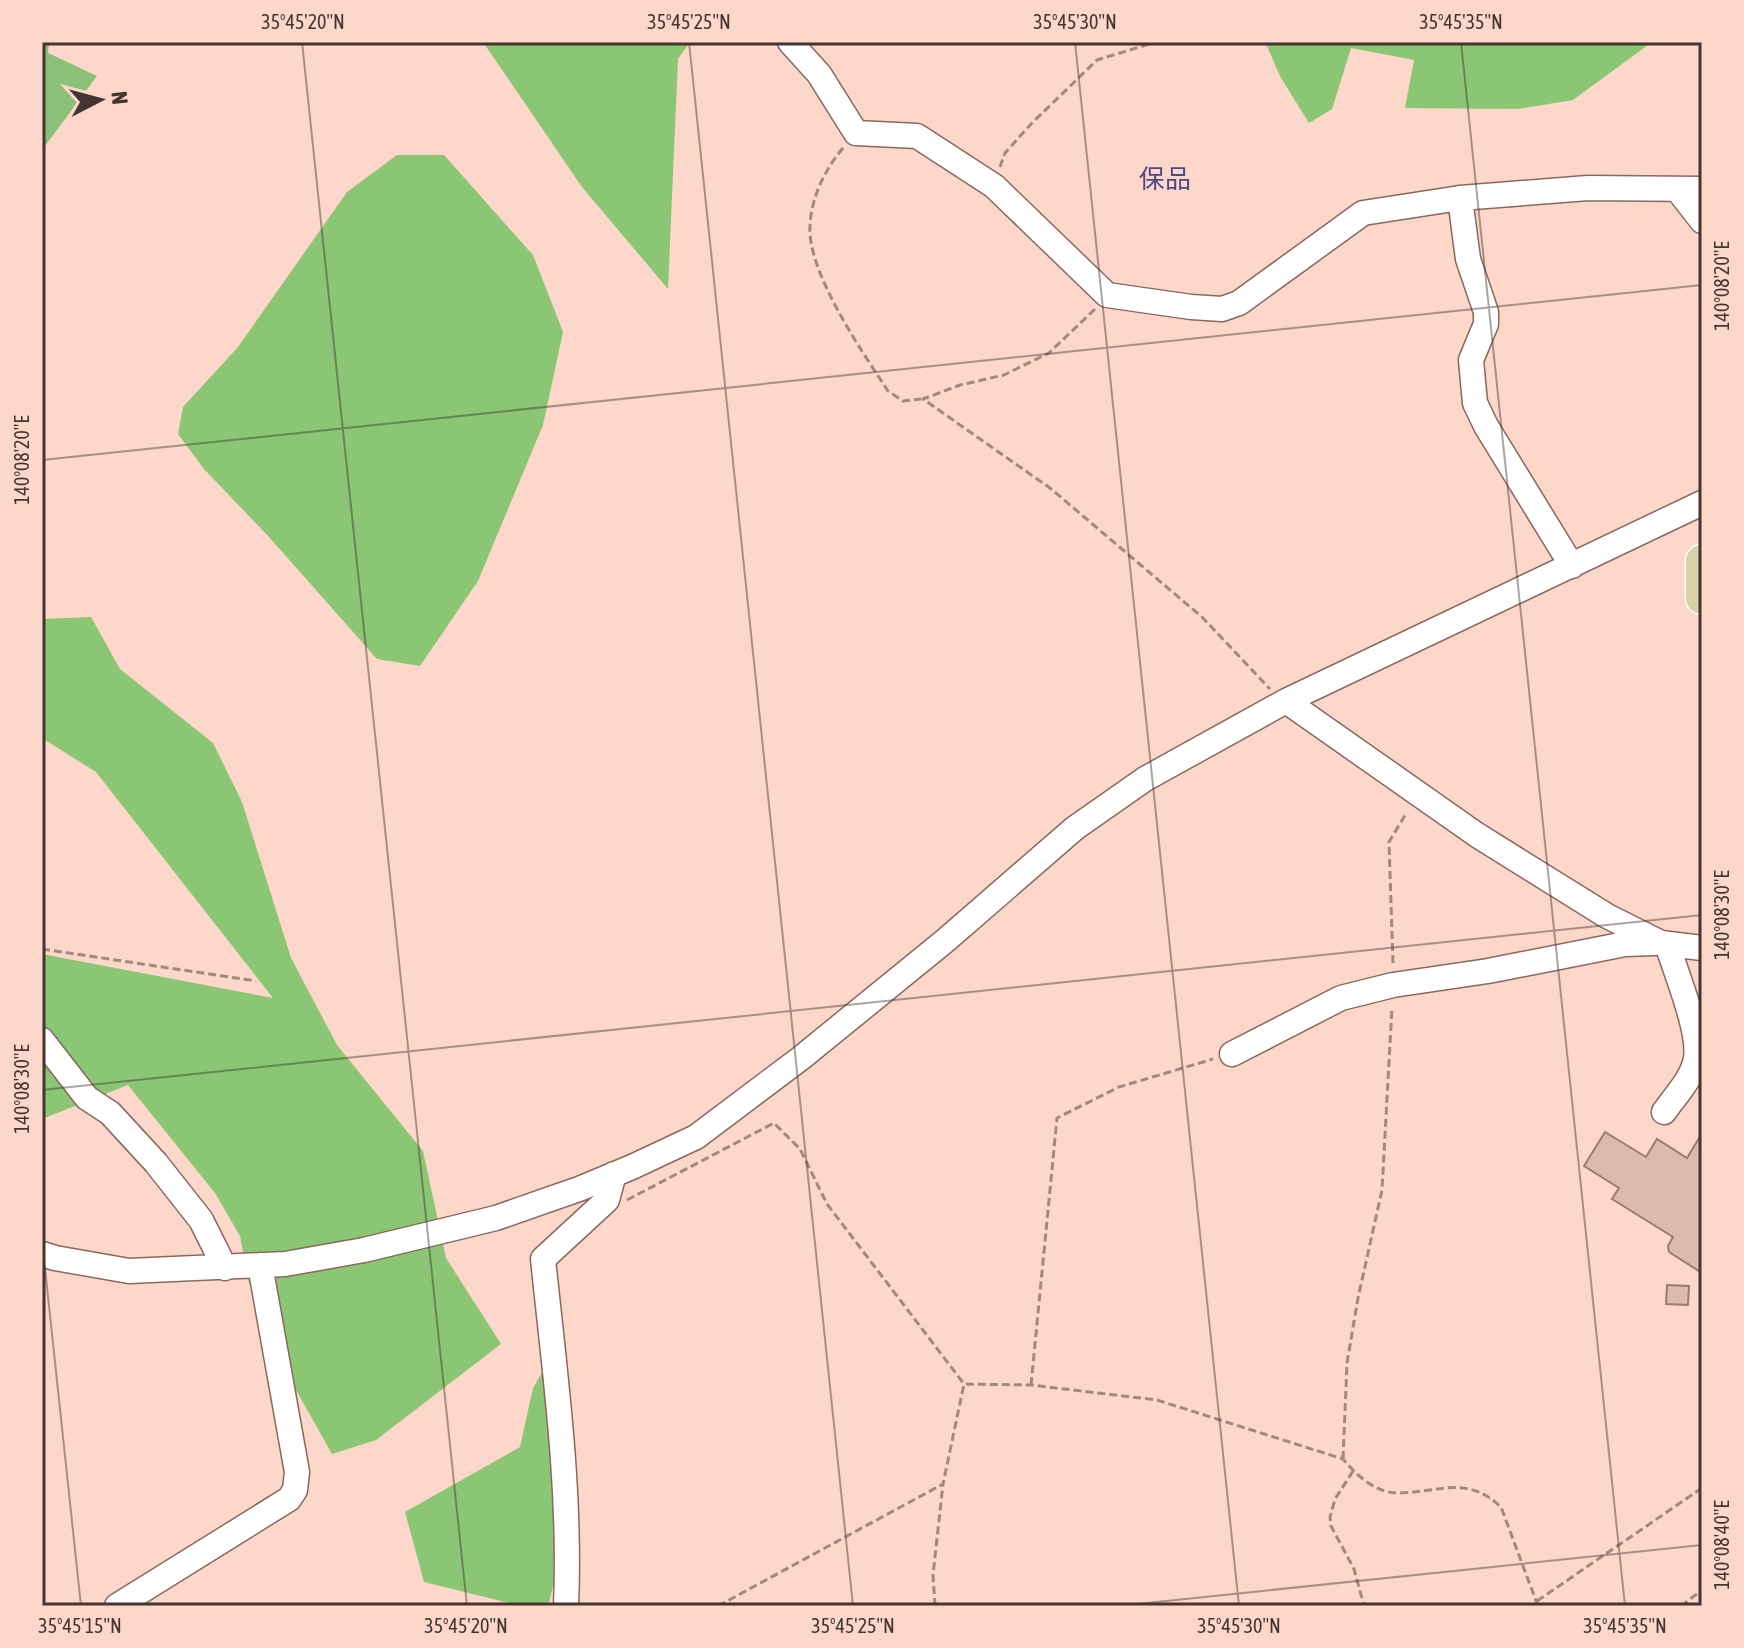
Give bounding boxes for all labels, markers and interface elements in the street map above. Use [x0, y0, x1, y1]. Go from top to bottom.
text: 35°45'20"N [261, 10, 345, 33]
text: 35°45'25"N [647, 10, 731, 33]
text: 35°45'30"N [1033, 10, 1117, 33]
text: 35°45'35"N [1419, 10, 1503, 33]
north arrow [60, 60, 140, 140]
text: N [106, 90, 133, 106]
district label: 保品 [1139, 164, 1191, 194]
text: 140°08'20"E [1710, 241, 1733, 331]
text: 140°08'20"E [10, 415, 33, 505]
text: 140°08'30"E [1710, 870, 1733, 960]
text: 140°08'30"E [10, 1044, 33, 1134]
text: 140°08'40"E [1710, 1500, 1733, 1590]
text: 35°45'15"N [38, 1614, 122, 1637]
text: 35°45'20"N [424, 1614, 508, 1637]
text: 35°45'25"N [811, 1614, 895, 1637]
text: 35°45'30"N [1197, 1614, 1281, 1637]
text: 35°45'35"N [1583, 1614, 1667, 1637]

